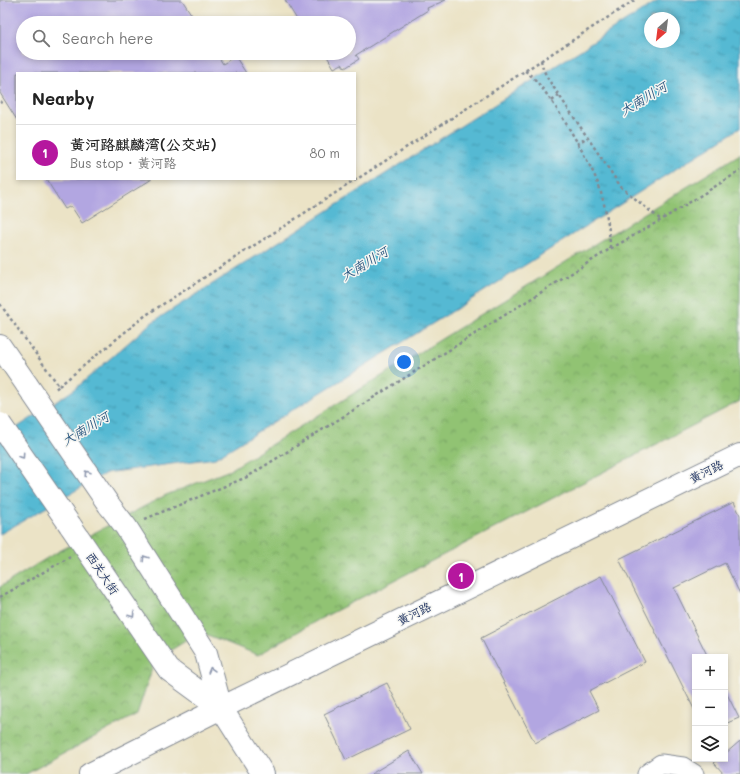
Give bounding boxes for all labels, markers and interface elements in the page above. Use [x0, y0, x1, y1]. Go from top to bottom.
north arrow [644, 12, 680, 48]
search box [16, 16, 356, 60]
icon: search [30, 27, 52, 49]
text: Search here [62, 28, 153, 48]
water label: 大南川河 [616, 76, 671, 119]
text: Nearby [32, 87, 94, 109]
text: 黄河路麒麟湾(公交站) [70, 134, 216, 154]
text: 1 [42, 144, 48, 161]
text: 80 m [310, 144, 340, 161]
text: Bus stop · 黄河路 [70, 154, 176, 171]
water label: 大南川河 [337, 241, 392, 284]
your location [394, 352, 414, 372]
water label: 大南川河 [58, 406, 113, 449]
one-way arrow [17, 452, 25, 459]
street label: 黄河路 [686, 456, 726, 486]
one-way arrow [84, 470, 92, 477]
street label: 西关大街 [83, 549, 123, 597]
one-way arrow [143, 555, 150, 562]
pin: 1 [448, 561, 474, 591]
street label: 黄河路 [394, 598, 434, 628]
one-way arrow [127, 611, 134, 618]
map controls [692, 654, 728, 762]
button: + [692, 654, 728, 690]
one-way arrow [207, 667, 216, 674]
button: − [692, 690, 728, 726]
button: layers [692, 726, 728, 762]

